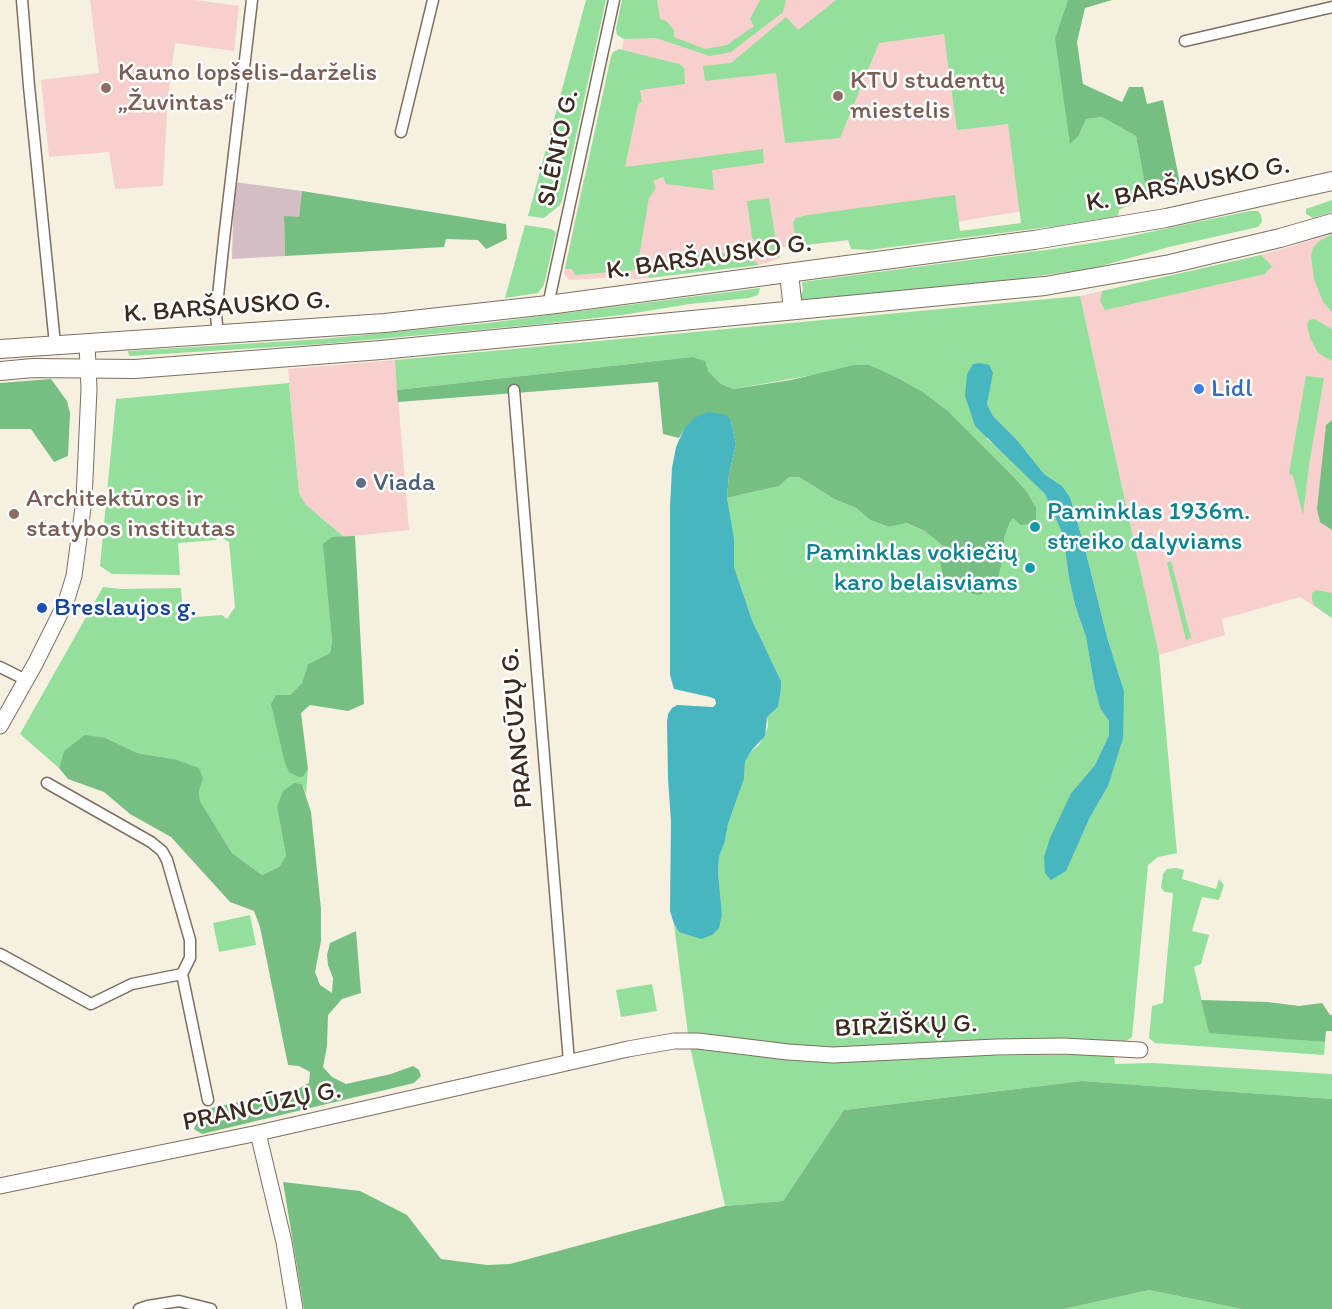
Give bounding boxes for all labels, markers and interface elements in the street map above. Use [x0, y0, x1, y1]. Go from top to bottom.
place label: Kauno lopšelis-darželis „Žuvintas“ [118, 57, 377, 118]
place label: KTU studentų miestelis [850, 65, 1005, 126]
marker: Kauno lopšelis-darželis „Žuvintas“ [99, 81, 113, 95]
street label: SLĖNIO G. [531, 87, 587, 209]
marker: KTU studentų miestelis [831, 89, 845, 103]
street label: K. BARŠAUSKO G. [1084, 150, 1292, 220]
street label: K. BARŠAUSKO G. [604, 228, 814, 288]
street label: K. BARŠAUSKO G. [123, 285, 331, 331]
place label: Lidl [1211, 373, 1252, 405]
marker: Lidl [1192, 382, 1206, 396]
place label: Viada [373, 467, 436, 499]
marker: Viada [354, 476, 368, 490]
place label: Architektūros ir statybos institutas [26, 483, 236, 544]
place label: Paminklas 1936m. streiko dalyviams [1047, 496, 1251, 558]
marker: Architektūros ir statybos institutas [7, 507, 21, 521]
marker: Paminklas 1936m. streiko dalyviams [1028, 520, 1042, 534]
place label: Paminklas vokiečių karo belaisviams [806, 537, 1018, 598]
marker: Paminklas vokiečių karo belaisviams [1023, 561, 1037, 575]
place label: Breslaujos g. [54, 592, 197, 624]
marker: Breslaujos g. [35, 601, 49, 615]
street label: PRANCŪZŲ G. [495, 646, 541, 810]
street label: BIRŽIŠKŲ G. [834, 1009, 978, 1045]
street label: PRANCŪZŲ G. [180, 1075, 344, 1139]

